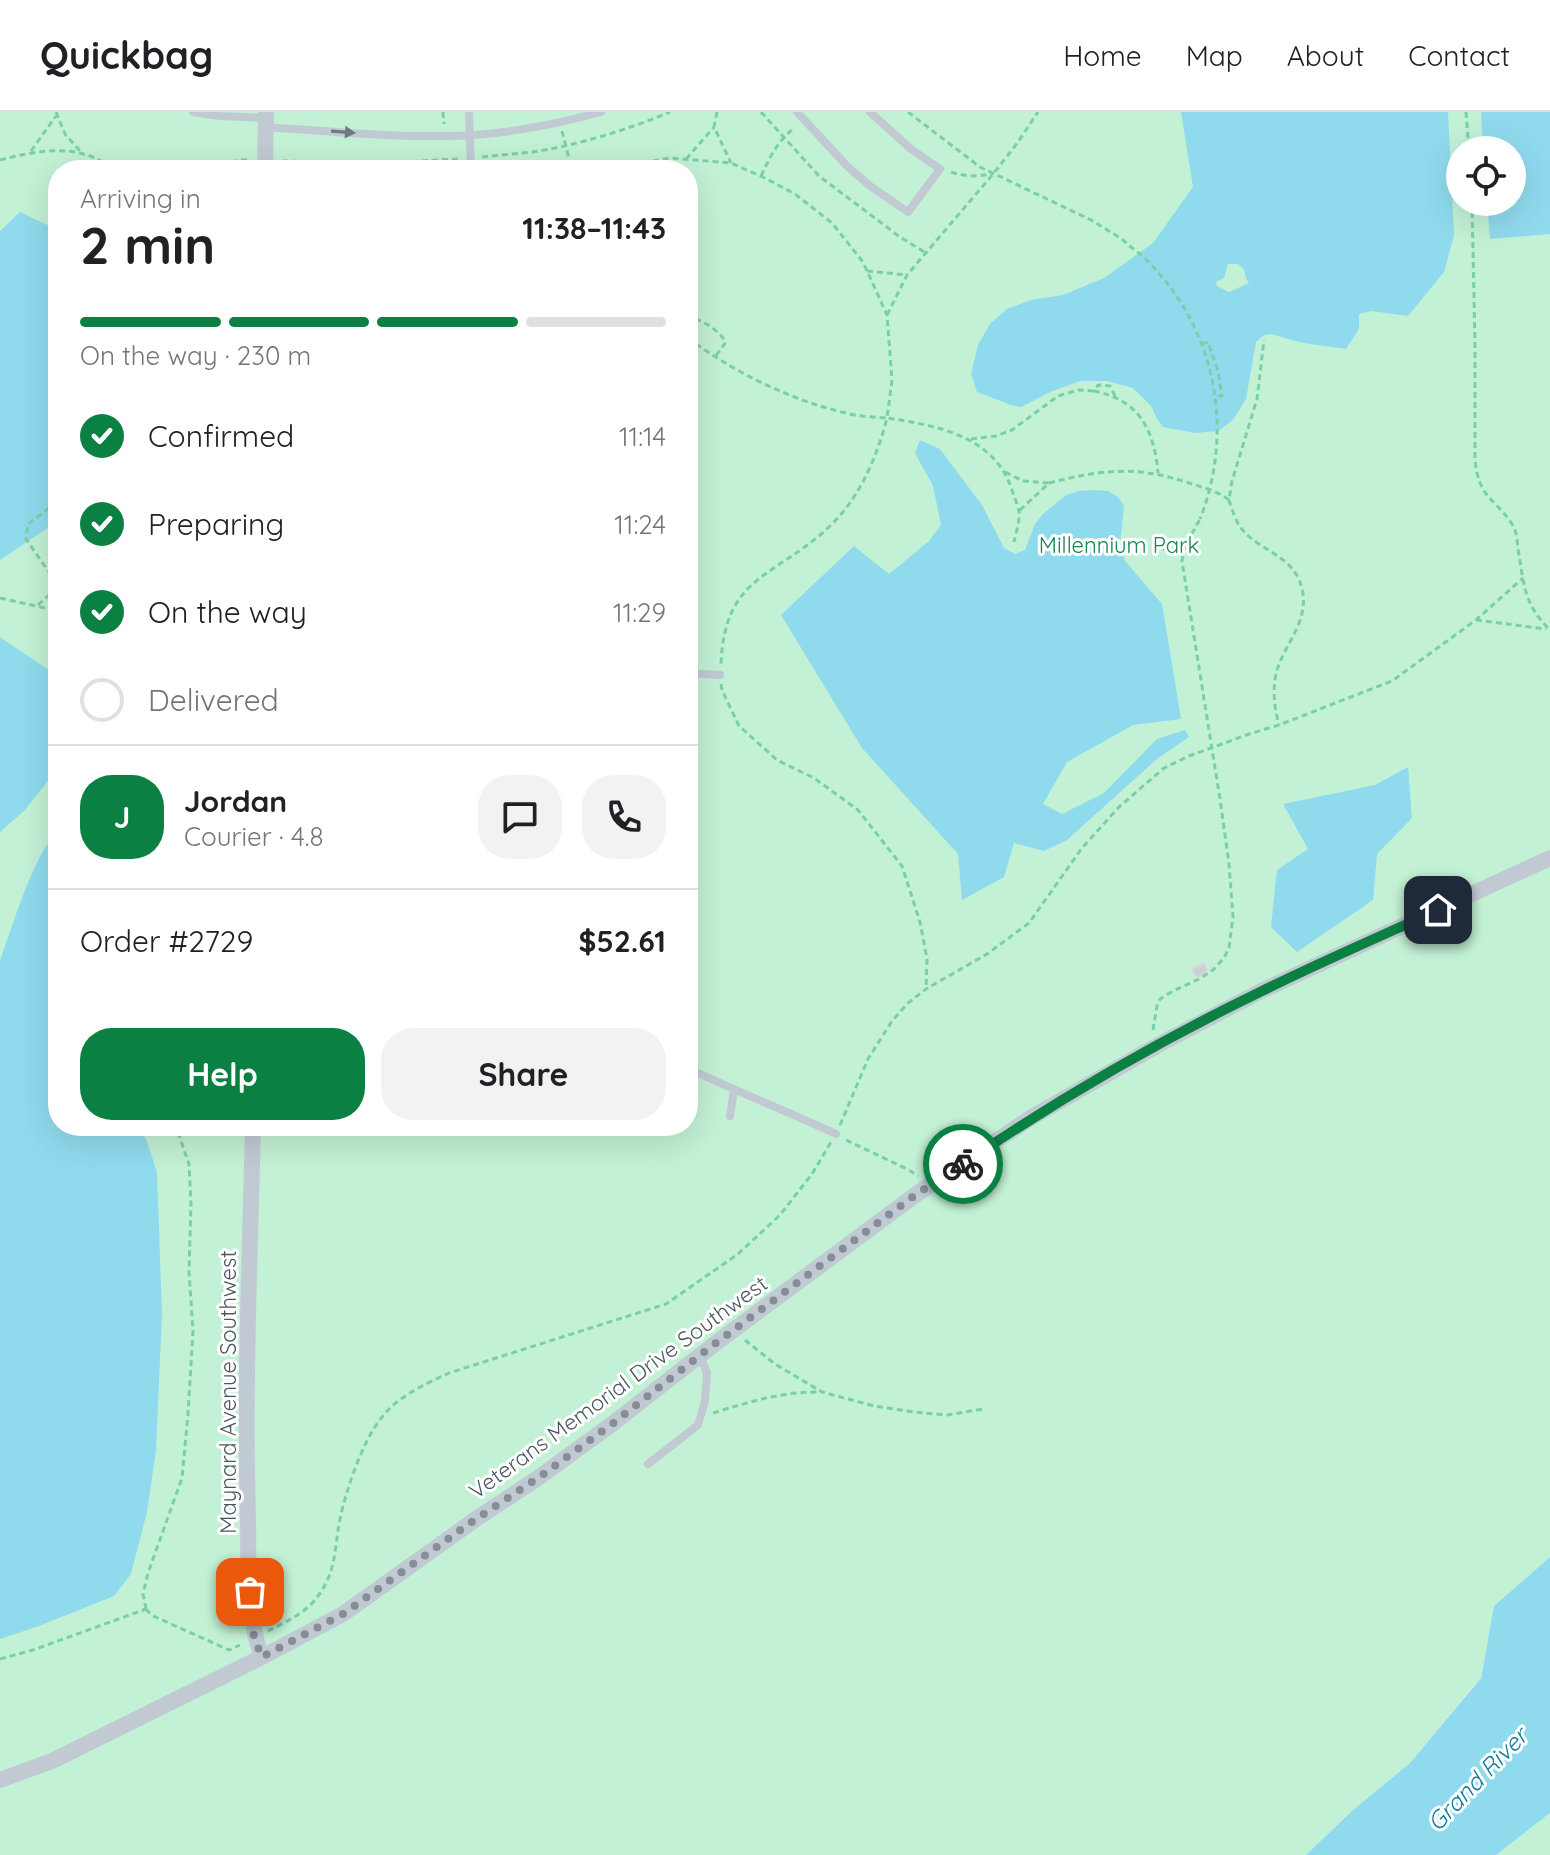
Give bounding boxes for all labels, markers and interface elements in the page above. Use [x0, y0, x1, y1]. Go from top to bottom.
text: Quickbag [40, 31, 213, 79]
text: Home [1063, 38, 1142, 73]
text: Map [1186, 38, 1243, 73]
text: About [1287, 38, 1364, 73]
text: Contact [1408, 38, 1510, 73]
one-way arrow [331, 126, 356, 139]
map controls [1446, 136, 1526, 216]
button: locate [1446, 136, 1526, 216]
text: Arriving in [80, 182, 201, 215]
text: 11:38–11:43 [522, 209, 666, 247]
text: 2 min [80, 212, 215, 277]
text: On the way · 230 m [80, 339, 311, 372]
icon: check [80, 414, 124, 458]
text: Confirmed [148, 417, 294, 455]
text: 11:14 [619, 420, 666, 453]
icon: check [80, 502, 124, 546]
text: Preparing [148, 505, 284, 543]
text: 11:24 [614, 508, 666, 541]
park label: Millennium Park [1039, 531, 1199, 559]
icon: check [80, 590, 124, 634]
text: On the way [148, 593, 307, 631]
text: 11:29 [613, 596, 666, 629]
text: Delivered [148, 681, 279, 719]
button: chat [478, 775, 562, 859]
button: phone [582, 775, 666, 859]
text: Jordan [184, 782, 287, 820]
text: J [114, 798, 130, 836]
text: Courier · 4.8 [184, 820, 323, 853]
pin [1404, 876, 1472, 944]
icon: home [1416, 888, 1460, 932]
text: Order #2729 [80, 922, 253, 960]
text: $52.61 [579, 922, 666, 960]
button: Help [80, 1028, 365, 1120]
button: Share [381, 1028, 666, 1120]
courier [923, 1124, 1003, 1204]
icon: bike [941, 1142, 985, 1186]
street label: Maynard Avenue Southwest [214, 1250, 242, 1534]
street label: Veterans Memorial Drive Southwest [463, 1269, 773, 1505]
pin [216, 1558, 284, 1626]
icon: bag [228, 1570, 272, 1614]
water label: Grand River [1420, 1719, 1535, 1837]

